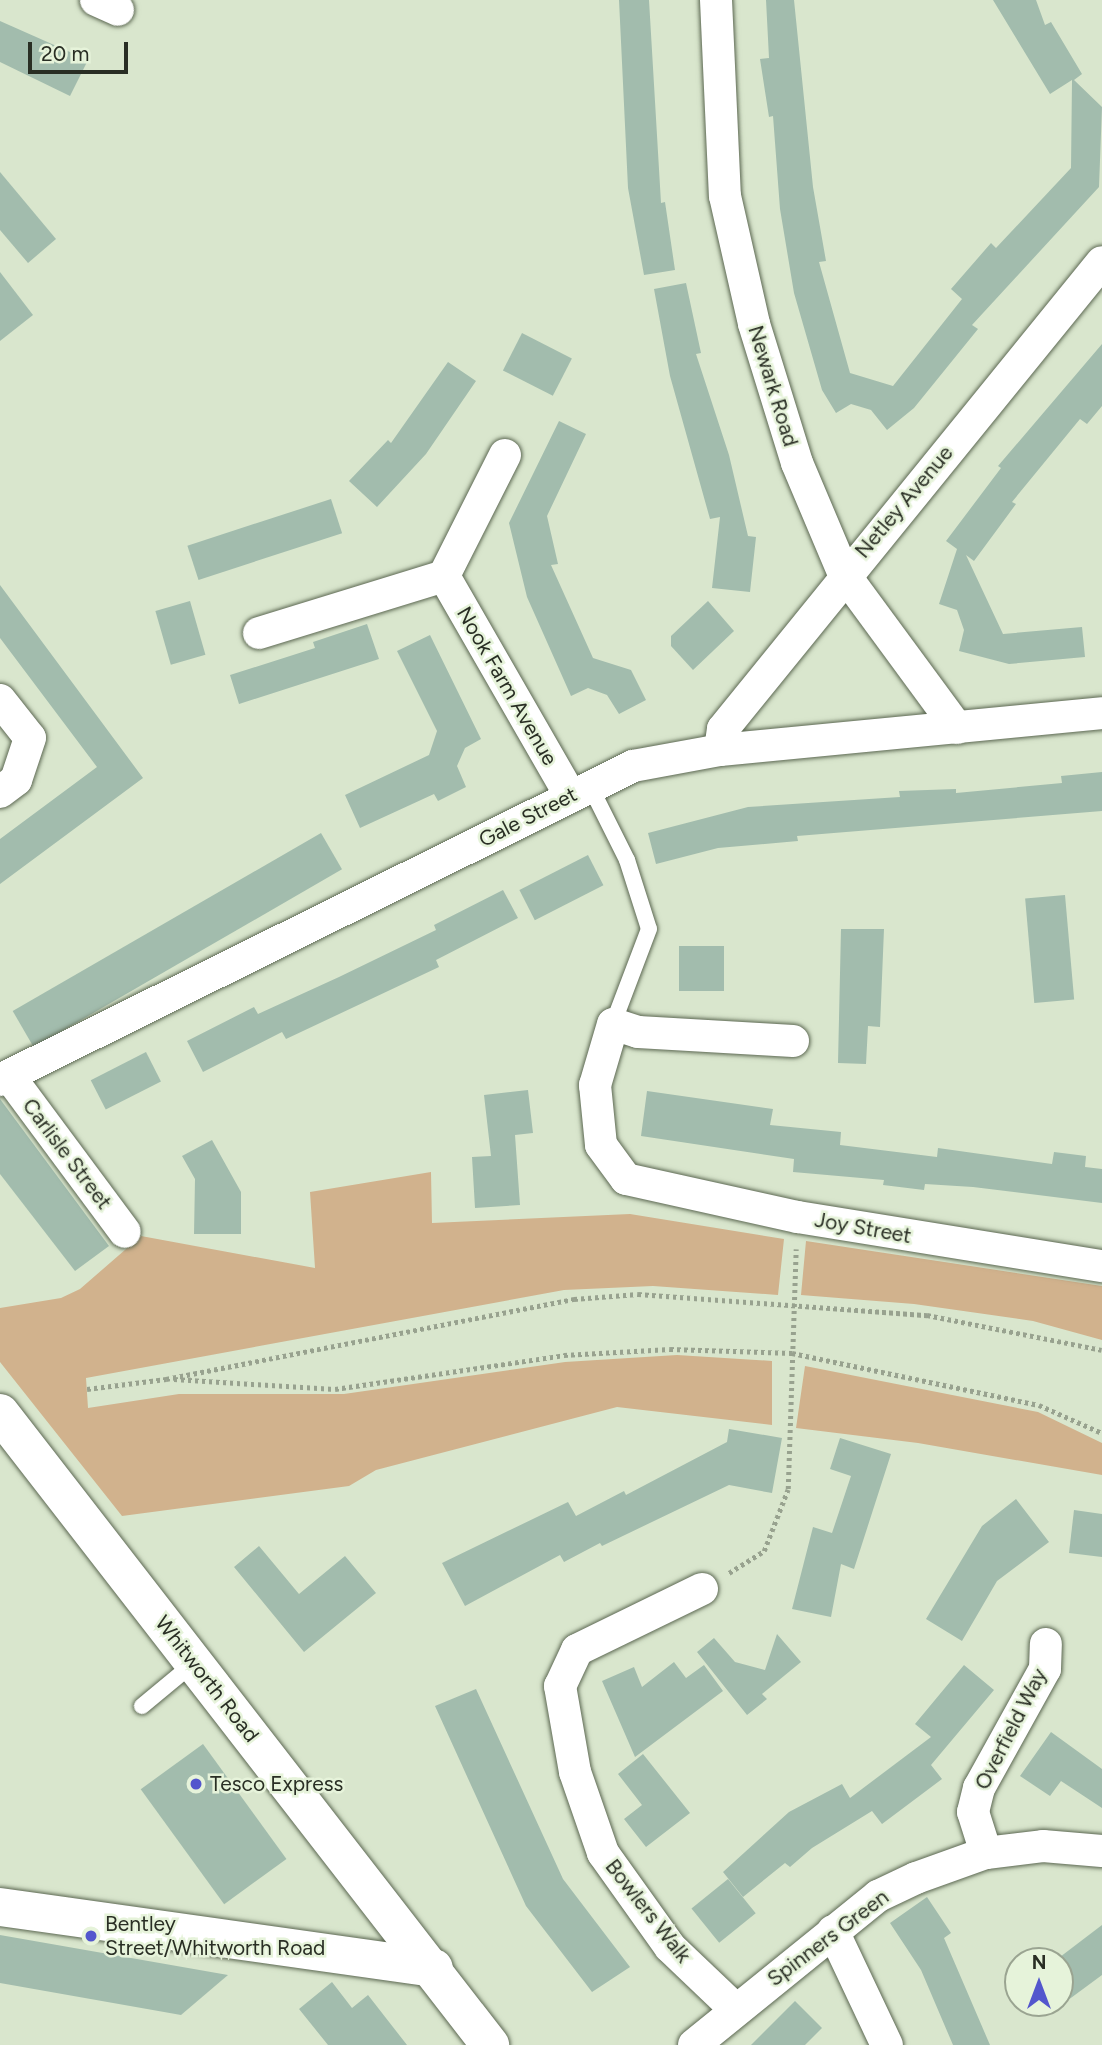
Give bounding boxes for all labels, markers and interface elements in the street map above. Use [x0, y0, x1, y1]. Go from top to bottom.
scale bar [32, 28, 131, 72]
text: 20 m [41, 41, 89, 66]
street label: Newark Road [743, 322, 803, 450]
street label: Netley Avenue [850, 441, 958, 563]
street label: Nook Farm Avenue [451, 602, 563, 770]
street label: Gale Street [475, 782, 581, 852]
street label: Carlisle Street [17, 1094, 117, 1214]
street label: Joy Street [813, 1207, 913, 1249]
street label: Whitworth Road [150, 1611, 264, 1747]
street label: Overfield Way [970, 1664, 1052, 1794]
place label: Tesco Express [210, 1771, 343, 1797]
marker: Tesco Express [188, 1776, 204, 1792]
street label: Bowlers Walk [600, 1854, 696, 1968]
street label: Spinners Green [763, 1884, 893, 1992]
place label: Bentley Street/Whitworth Road [105, 1911, 325, 1961]
marker: Bentley Street/Whitworth Road [83, 1928, 99, 1944]
north arrow [1004, 1947, 1074, 2017]
text: N [1032, 1951, 1046, 1974]

